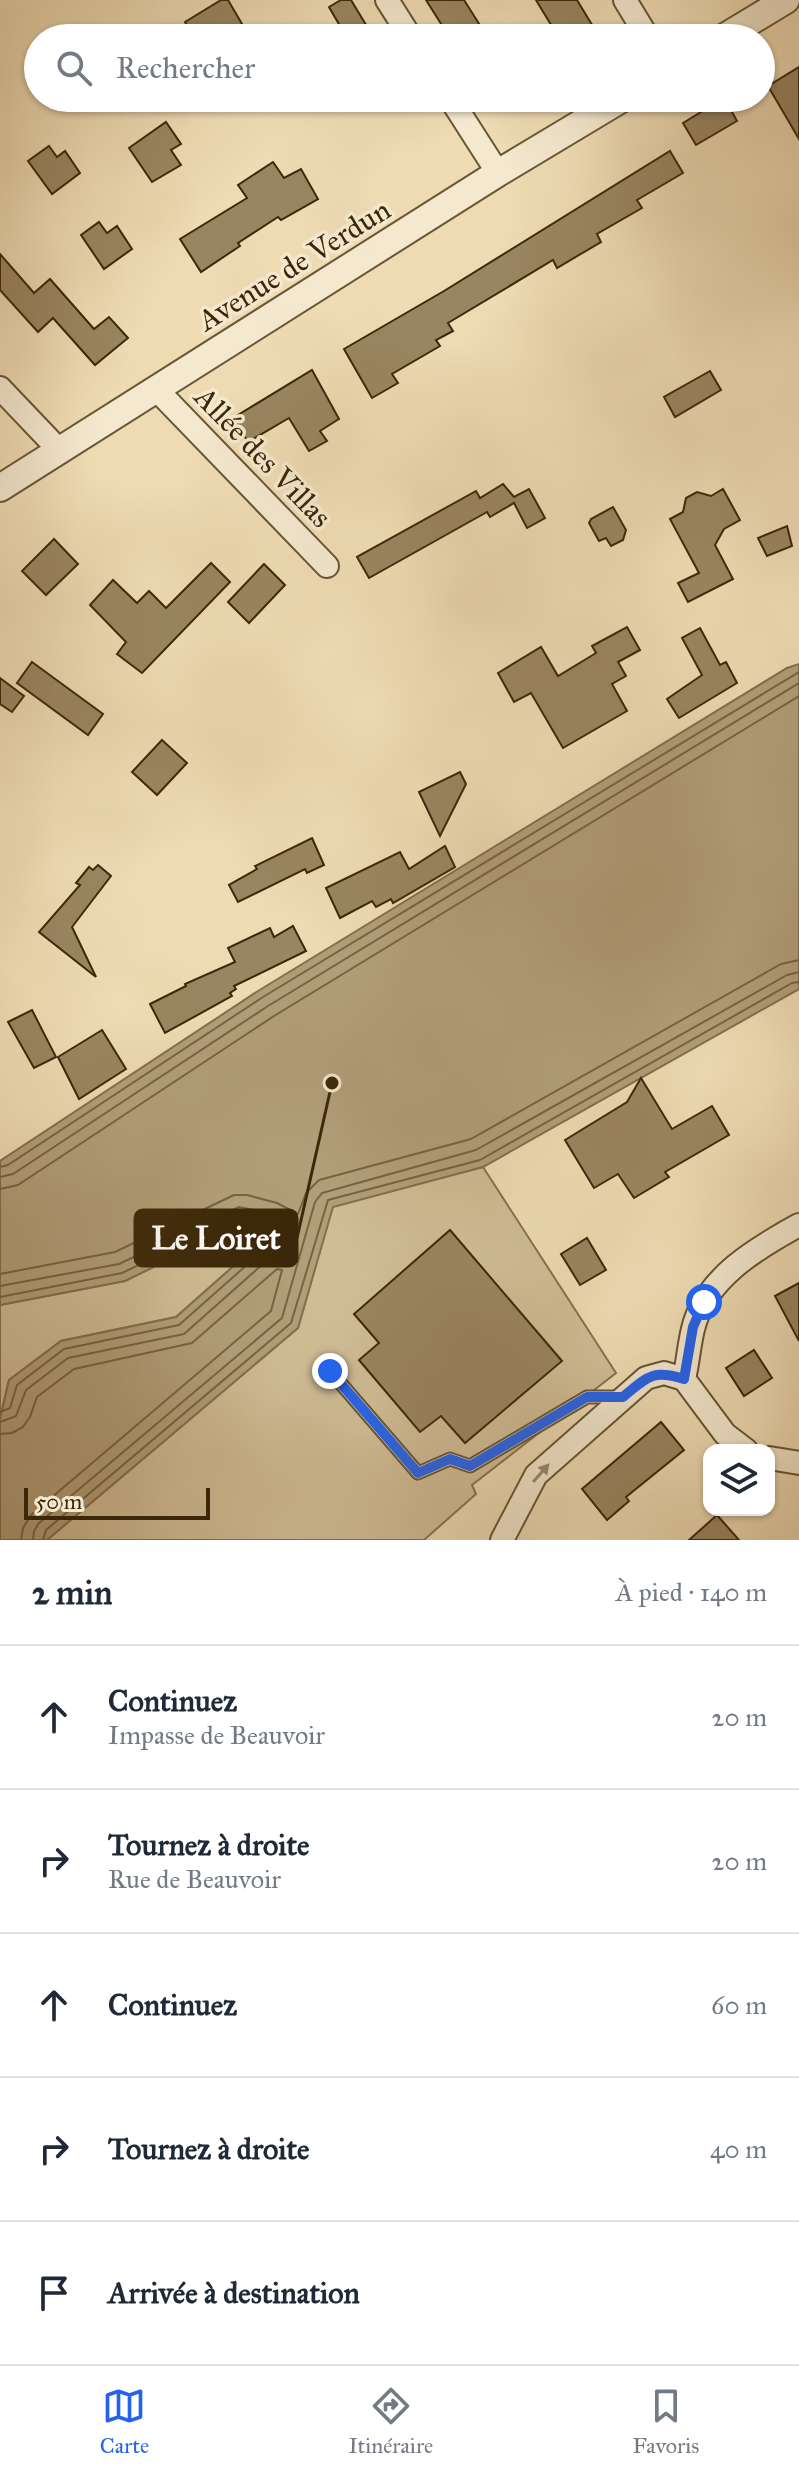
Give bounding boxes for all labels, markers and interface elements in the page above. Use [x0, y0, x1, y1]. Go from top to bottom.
search box [24, 24, 775, 112]
icon: search [52, 46, 96, 90]
text: Rechercher [116, 50, 255, 86]
street label: Avenue de Verdun [189, 191, 397, 340]
street label: Allée des Villas [186, 378, 339, 535]
callout: Le Loiret [135, 1210, 297, 1266]
text: Le Loiret [151, 1219, 281, 1258]
route start [686, 1284, 722, 1320]
route end [312, 1353, 348, 1389]
map controls [703, 1444, 775, 1516]
button: layers [703, 1444, 775, 1516]
one-way arrow [532, 1463, 550, 1483]
scale bar [24, 1484, 210, 1520]
text: 50 m [36, 1488, 82, 1515]
text: 2 min [32, 1572, 112, 1613]
text: À pied · 140 m [616, 1576, 767, 1608]
text: Continuez [108, 1683, 237, 1719]
icon: ahead [32, 1695, 76, 1739]
text: 20 m [712, 1701, 767, 1733]
text: Impasse de Beauvoir [108, 1719, 325, 1751]
text: Tournez à droite [108, 1827, 310, 1863]
icon: right [32, 1839, 76, 1883]
text: 20 m [712, 1845, 767, 1877]
text: Rue de Beauvoir [108, 1863, 281, 1895]
icon: ahead [32, 1983, 76, 2027]
text: Continuez [108, 1987, 237, 2023]
text: 60 m [711, 1989, 767, 2021]
icon: right [32, 2127, 76, 2171]
text: Tournez à droite [108, 2131, 310, 2167]
text: 40 m [710, 2133, 767, 2165]
icon: arrive [32, 2271, 76, 2315]
text: Arrivée à destination [108, 2275, 360, 2311]
tab: Carte [100, 2384, 149, 2459]
tab: Itinéraire [348, 2384, 433, 2459]
tab: Favoris [632, 2384, 699, 2459]

